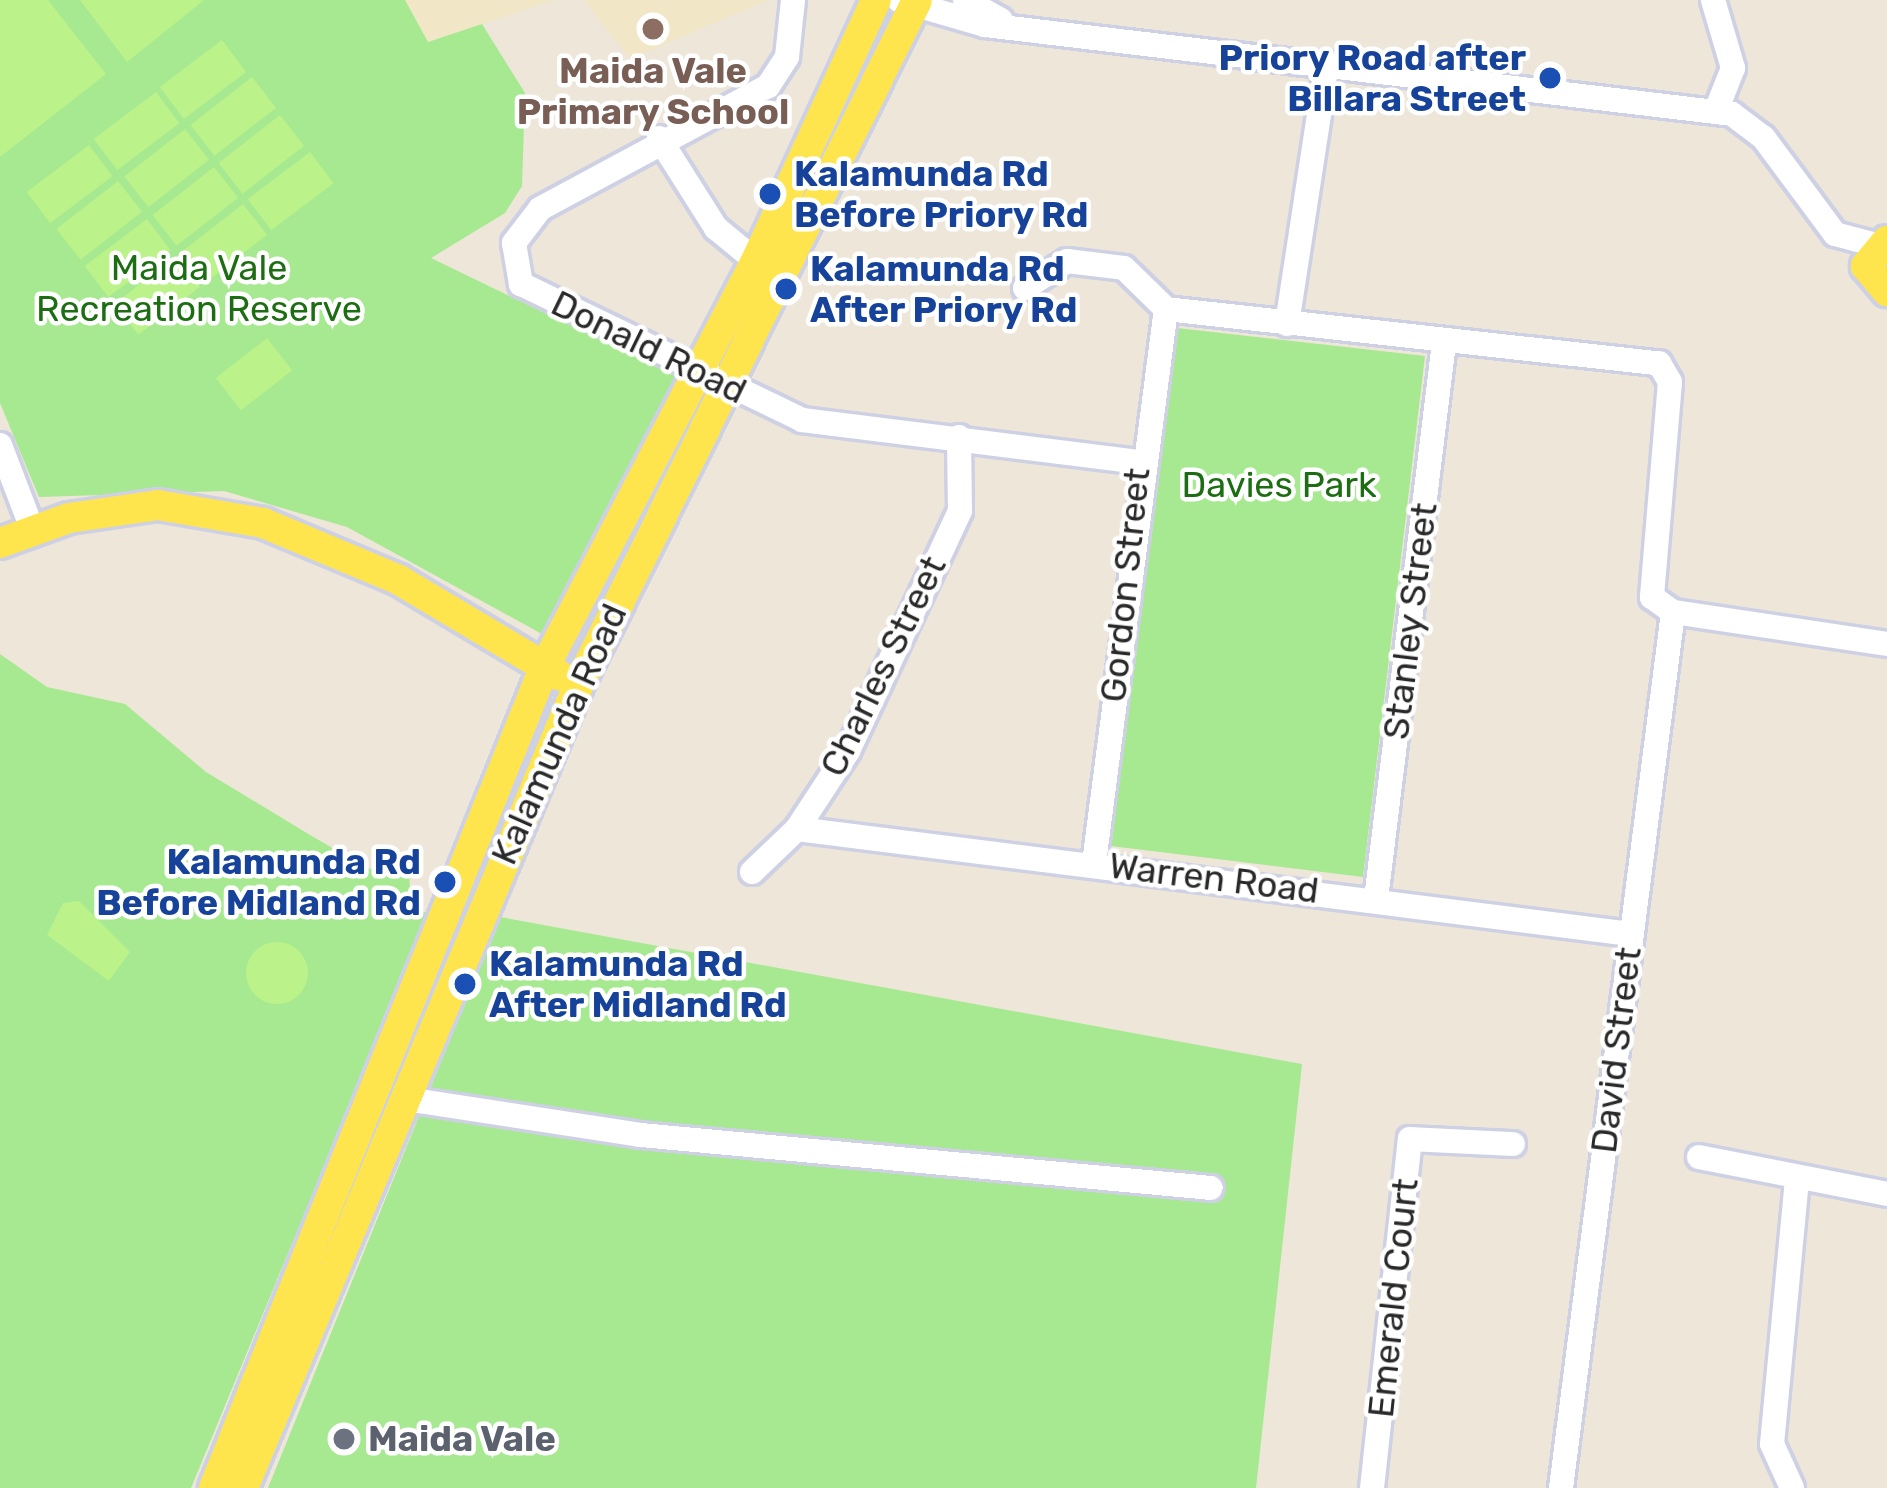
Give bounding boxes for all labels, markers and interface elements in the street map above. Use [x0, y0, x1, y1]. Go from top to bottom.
marker: Maida Vale Primary School [640, 16, 666, 42]
place label: Priory Road after Billara Street [1218, 35, 1526, 120]
place label: Maida Vale Primary School [516, 48, 790, 133]
marker: Priory Road after Billara Street [1537, 65, 1563, 91]
place label: Kalamunda Rd Before Priory Rd [794, 151, 1089, 236]
marker: Kalamunda Rd Before Priory Rd [757, 181, 783, 207]
park label: Maida Vale Recreation Reserve [36, 245, 362, 330]
place label: Kalamunda Rd After Priory Rd [810, 246, 1079, 331]
marker: Kalamunda Rd After Priory Rd [773, 276, 799, 302]
street label: Donald Road [545, 281, 753, 413]
park label: Davies Park [1181, 463, 1377, 507]
street label: Gordon Street [1091, 466, 1159, 704]
street label: Stanley Street [1374, 500, 1446, 742]
street label: Charles Street [811, 549, 955, 783]
street label: Kalamunda Road [482, 597, 636, 871]
place label: Kalamunda Rd Before Midland Rd [96, 839, 421, 924]
street label: Warren Road [1107, 844, 1321, 912]
marker: Kalamunda Rd Before Midland Rd [432, 869, 458, 895]
place label: Kalamunda Rd After Midland Rd [489, 941, 787, 1026]
street label: David Street [1582, 944, 1650, 1156]
marker: Kalamunda Rd After Midland Rd [452, 971, 478, 997]
street label: Emerald Court [1359, 1176, 1427, 1420]
place label: Maida Vale [368, 1417, 557, 1461]
marker: Maida Vale [331, 1426, 357, 1452]

